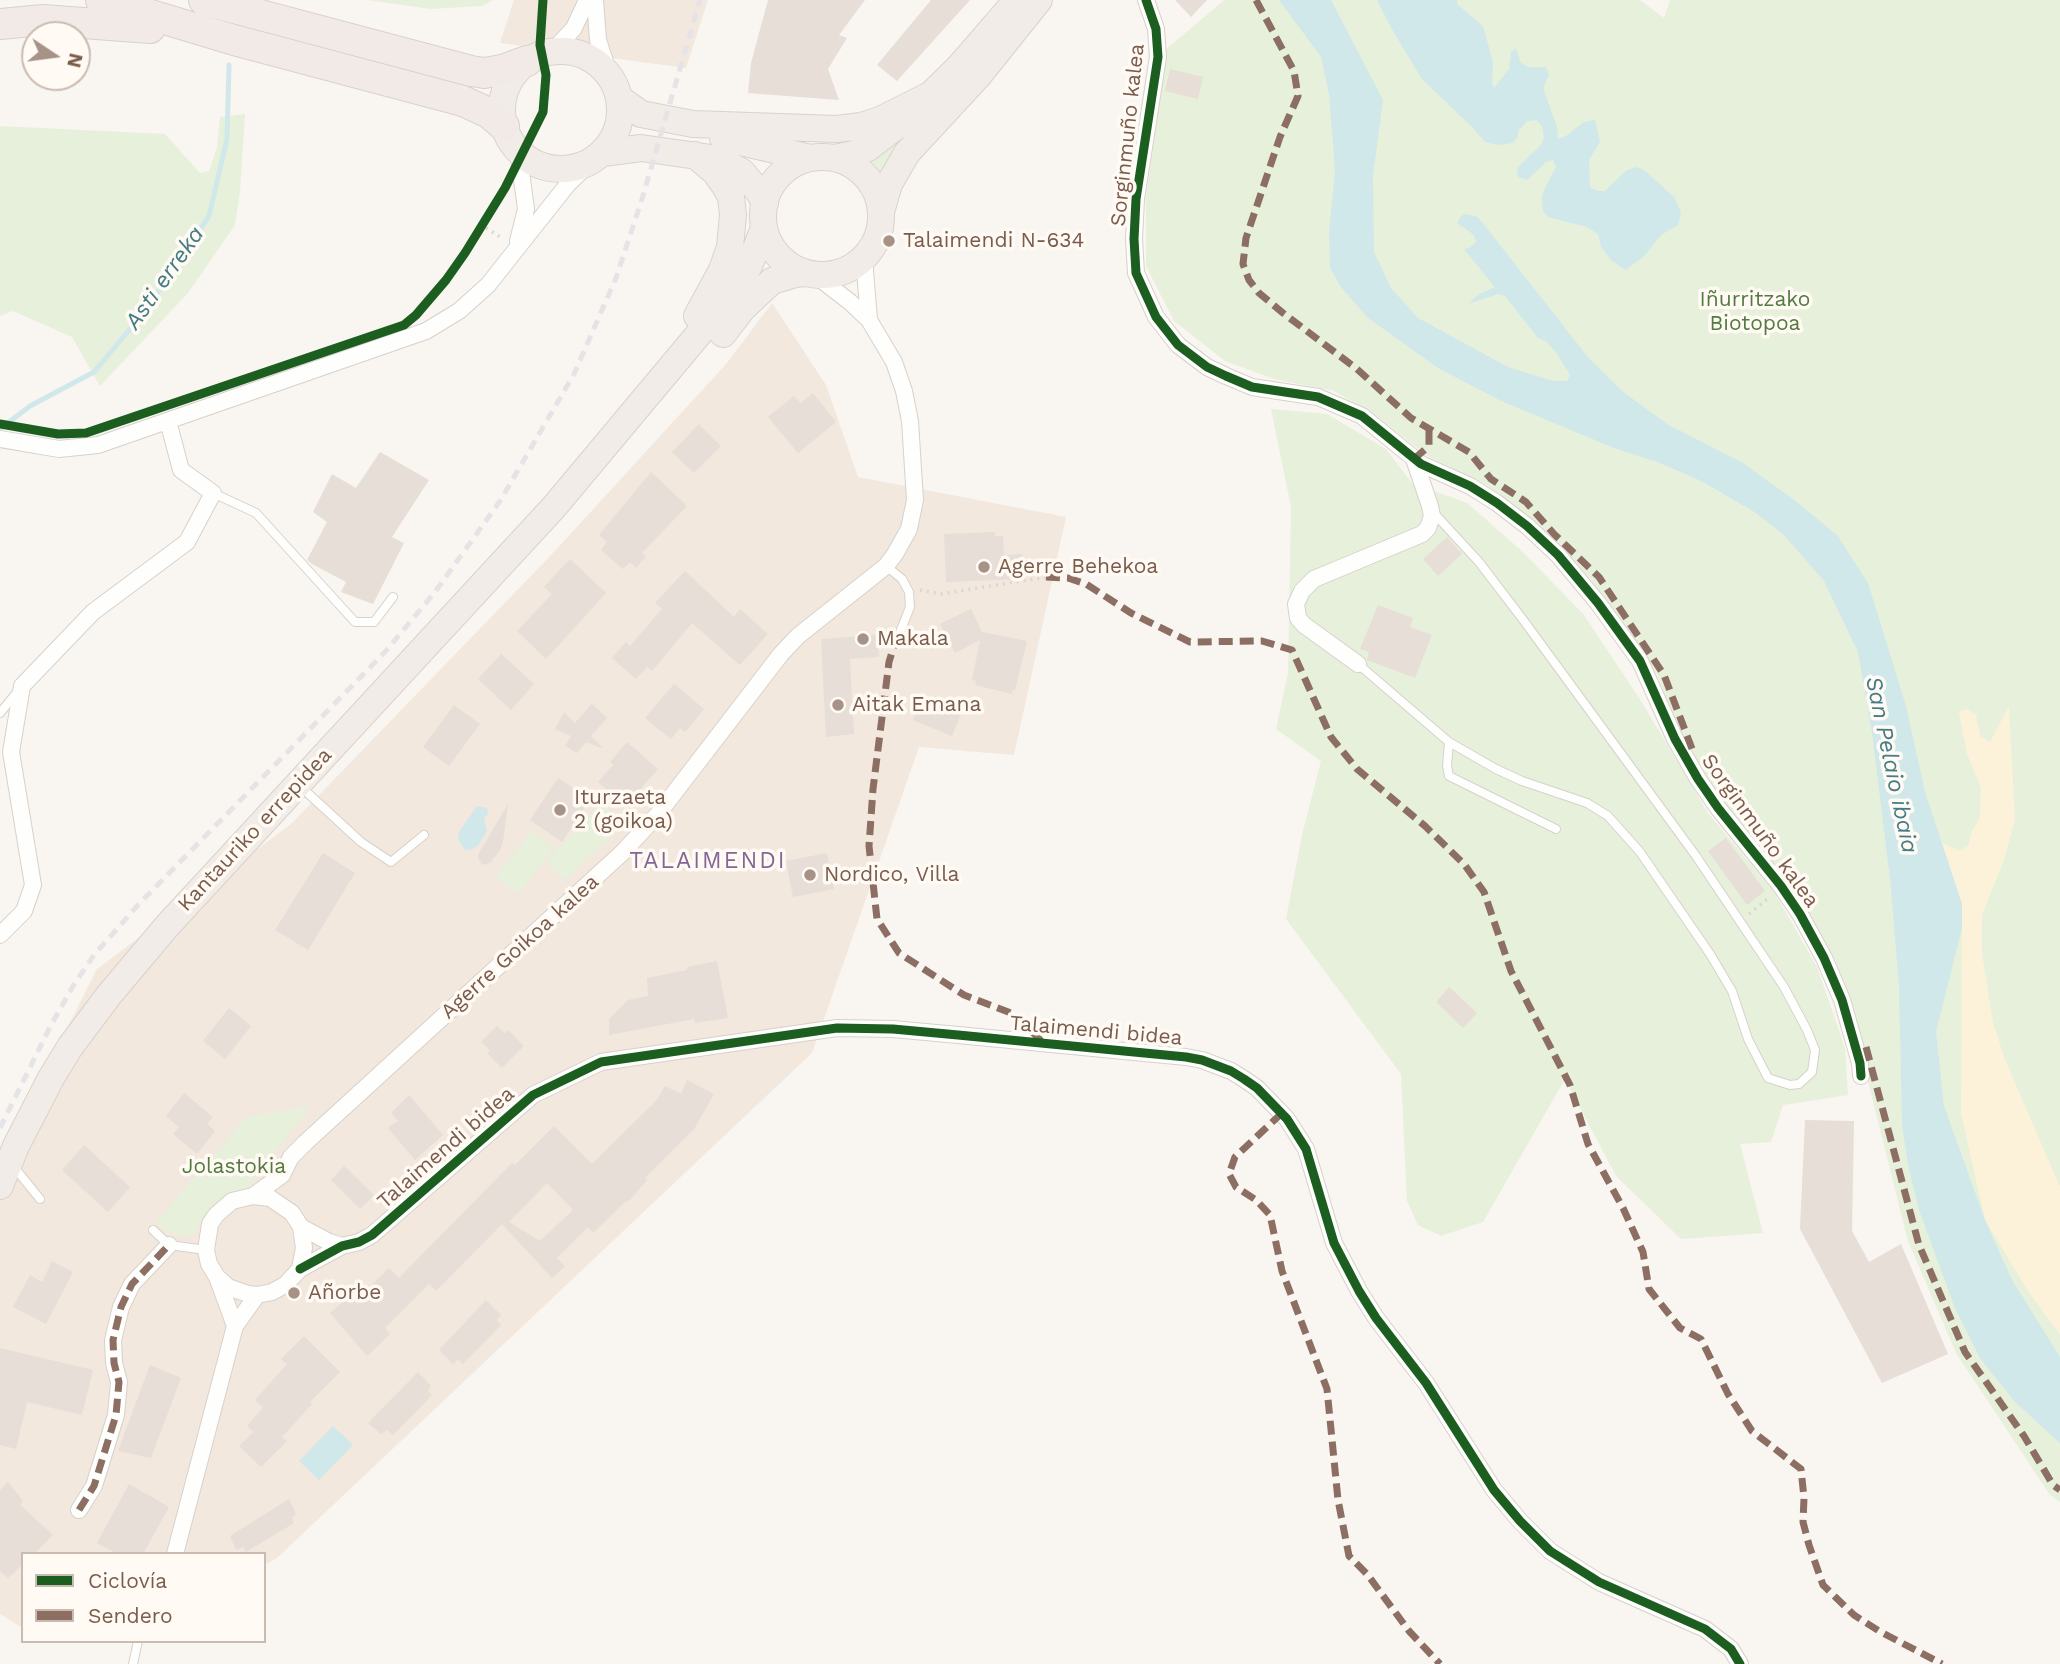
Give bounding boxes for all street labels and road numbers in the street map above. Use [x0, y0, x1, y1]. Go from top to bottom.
street label: Sorginmuño kalea [1106, 42, 1150, 228]
street label: Kantauriko errepidea [173, 743, 337, 917]
street label: Sorginmuño kalea [1696, 749, 1824, 913]
street label: Agerre Goikoa kalea [436, 869, 604, 1025]
street label: Talaimendi bidea [1009, 1011, 1183, 1051]
street label: Talaimendi bidea [372, 1082, 520, 1214]

